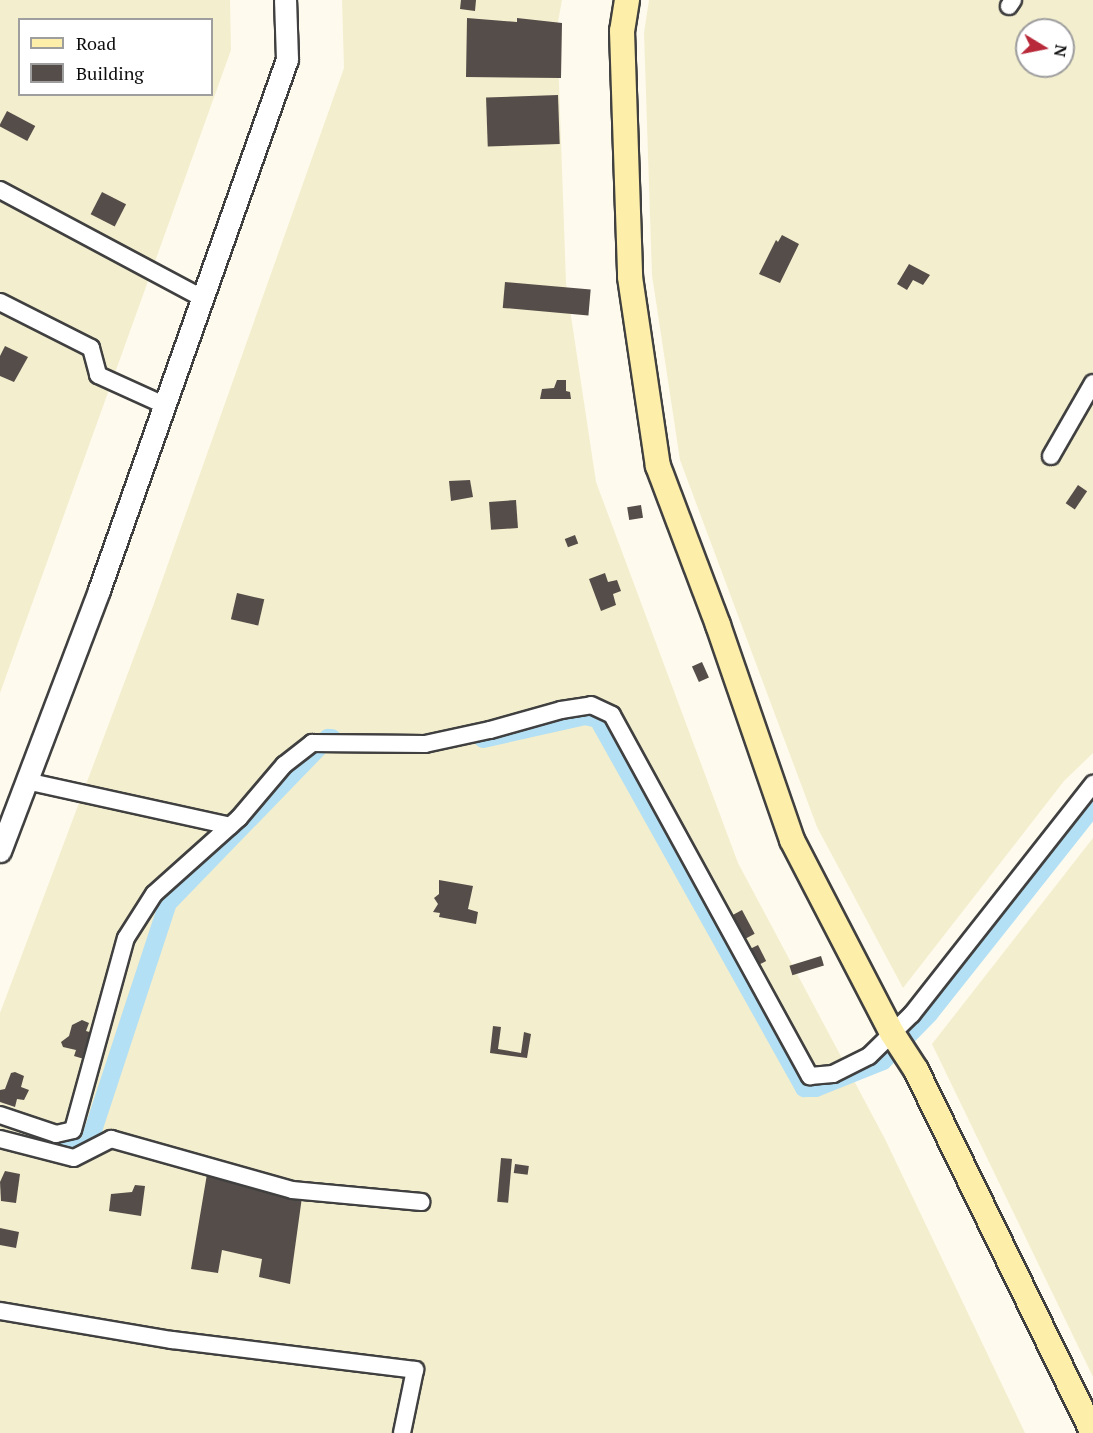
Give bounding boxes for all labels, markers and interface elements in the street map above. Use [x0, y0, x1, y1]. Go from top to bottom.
legend [18, 18, 213, 96]
north arrow [1015, 18, 1075, 78]
text: Road [76, 31, 116, 55]
text: N [1049, 43, 1073, 59]
text: Building [76, 61, 144, 85]

